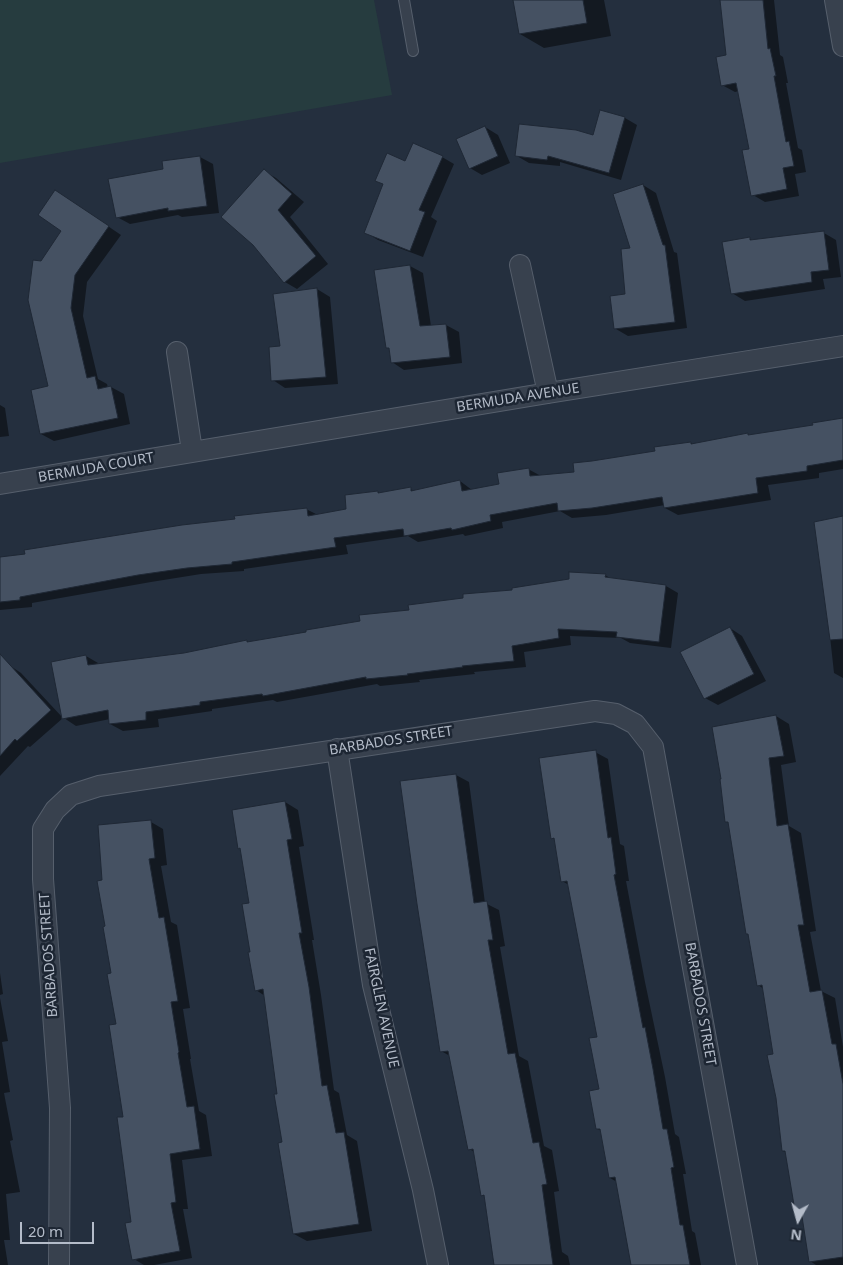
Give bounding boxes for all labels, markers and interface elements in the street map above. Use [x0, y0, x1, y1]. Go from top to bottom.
street label: BERMUDA AVENUE [455, 380, 581, 416]
street label: BERMUDA COURT [37, 450, 155, 486]
street label: BARBADOS STREET [328, 723, 454, 759]
street label: BARBADOS STREET [36, 892, 62, 1018]
street label: BARBADOS STREET [681, 941, 719, 1067]
street label: FAIRGLEN AVENUE [360, 946, 402, 1070]
north arrow [773, 1195, 823, 1245]
scale bar [22, 1212, 96, 1244]
text: 20 m [28, 1221, 63, 1241]
text: N [789, 1225, 803, 1246]

